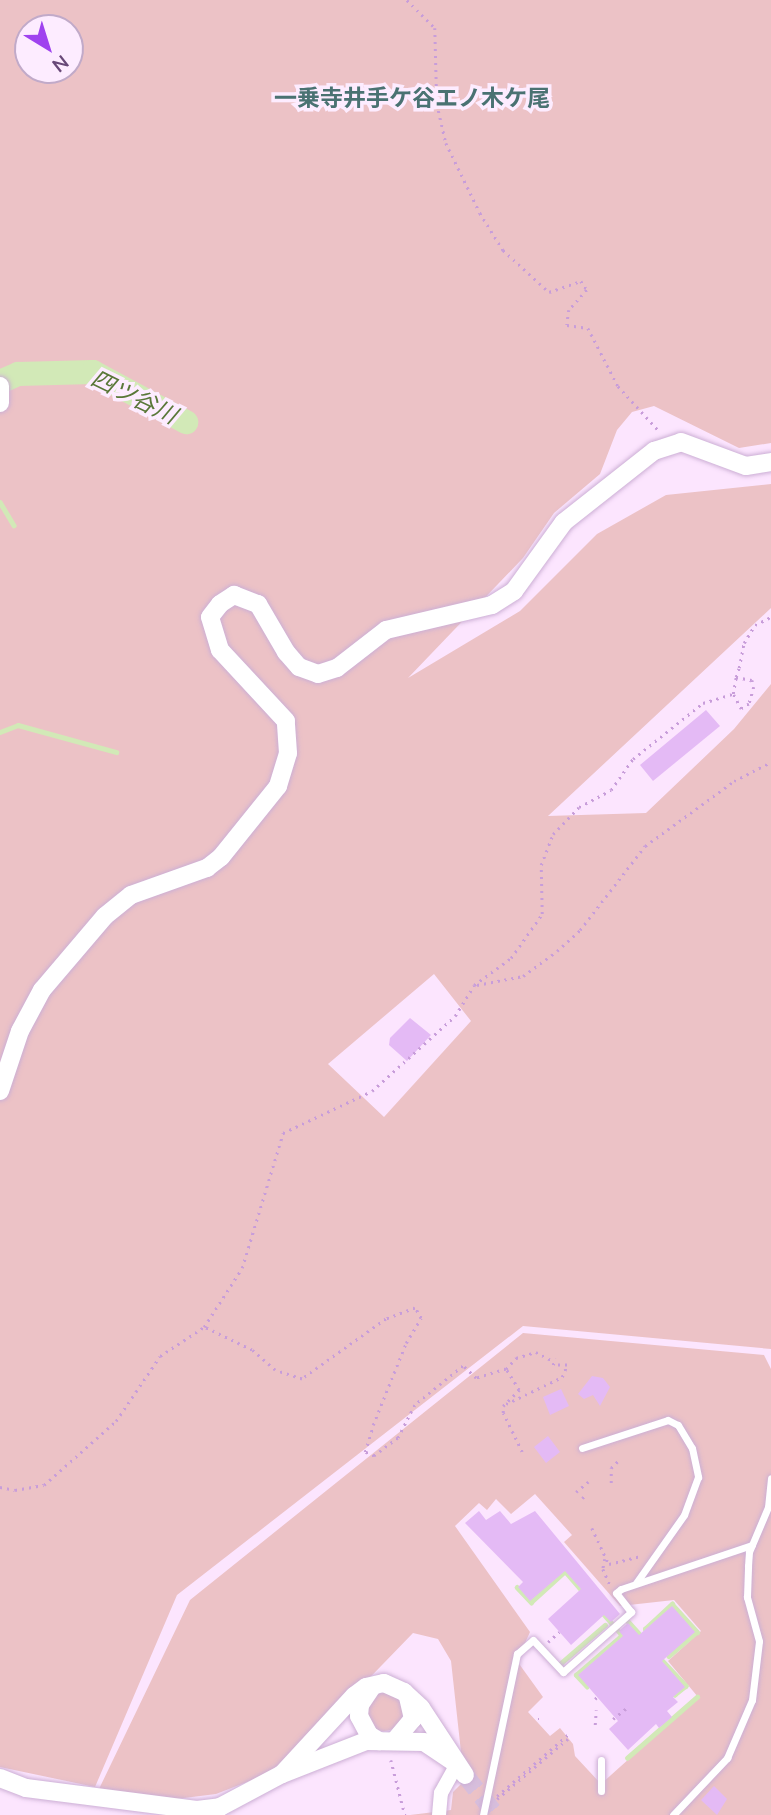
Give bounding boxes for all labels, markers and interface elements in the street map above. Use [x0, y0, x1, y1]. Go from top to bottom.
north arrow [14, 14, 84, 84]
text: N [48, 50, 74, 78]
district label: 一乗寺井手ケ谷エノ木ケ尾 [274, 84, 550, 112]
water label: 四ツ谷川 [87, 364, 181, 430]

